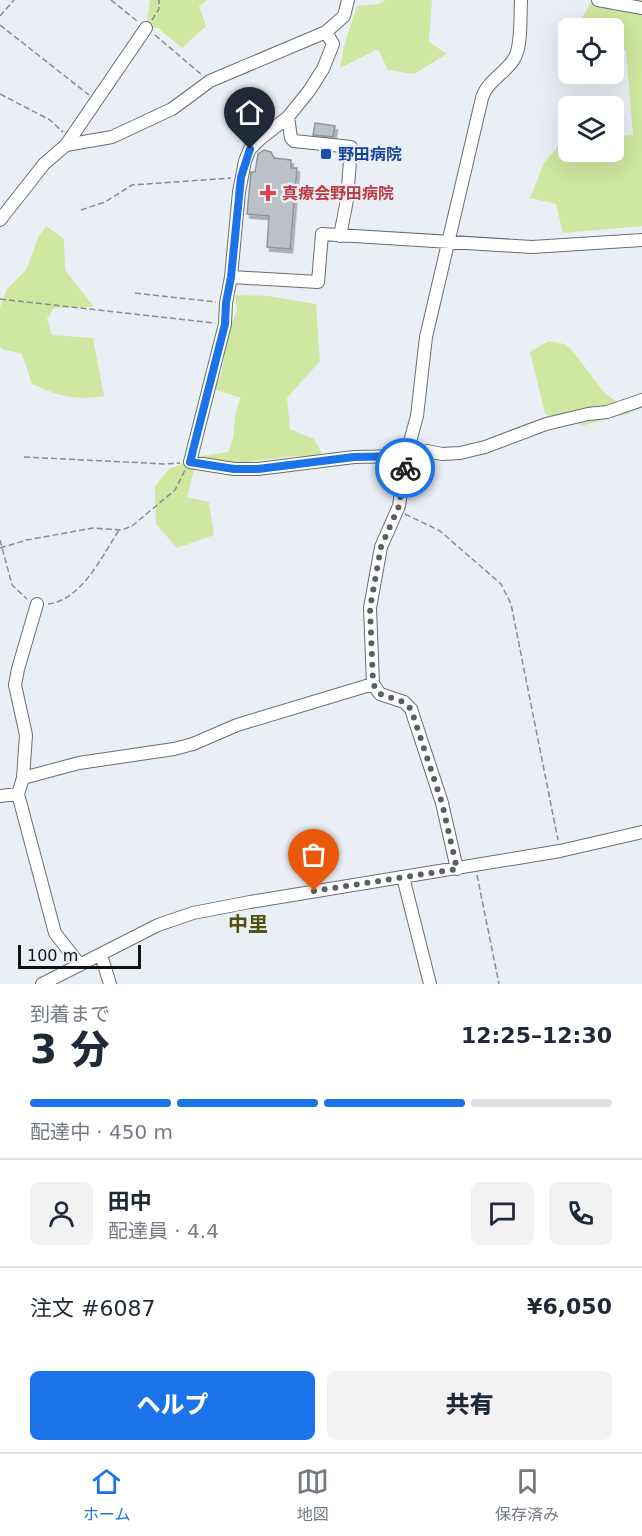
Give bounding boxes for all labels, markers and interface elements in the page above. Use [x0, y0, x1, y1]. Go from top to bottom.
map controls [558, 18, 624, 162]
button: locate [558, 18, 624, 84]
pin [224, 87, 275, 149]
icon: home [233, 96, 266, 129]
button: layers [558, 96, 624, 162]
place label: 野田病院 [338, 145, 402, 164]
marker: 野田病院 [319, 147, 333, 161]
marker: 真療会野田病院 [259, 184, 277, 202]
place label: 真療会野田病院 [282, 184, 394, 203]
courier [375, 438, 435, 498]
icon: bike [389, 452, 422, 485]
pin [288, 829, 339, 891]
icon: bag [297, 838, 330, 871]
district label: 中里 [228, 912, 268, 936]
scale bar [18, 942, 141, 970]
text: 100 m [27, 946, 78, 965]
text: 到着まで [30, 1002, 110, 1026]
text: 12:25–12:30 [461, 1023, 612, 1048]
text: 3 分 [30, 1027, 110, 1072]
text: 配達中 · 450 m [30, 1120, 173, 1144]
button: person [30, 1182, 93, 1245]
button: chat [471, 1182, 534, 1245]
button: phone [549, 1182, 612, 1245]
text: 田中 [108, 1189, 152, 1214]
text: 配達員 · 4.4 [108, 1219, 219, 1243]
text: ¥6,050 [527, 1294, 612, 1319]
text: 注文 #6087 [30, 1296, 155, 1321]
button: ヘルプ [30, 1371, 315, 1440]
button: 共有 [327, 1371, 612, 1440]
tab: ホーム [83, 1465, 130, 1525]
tab: 地図 [296, 1465, 329, 1525]
tab: 保存済み [495, 1465, 559, 1525]

